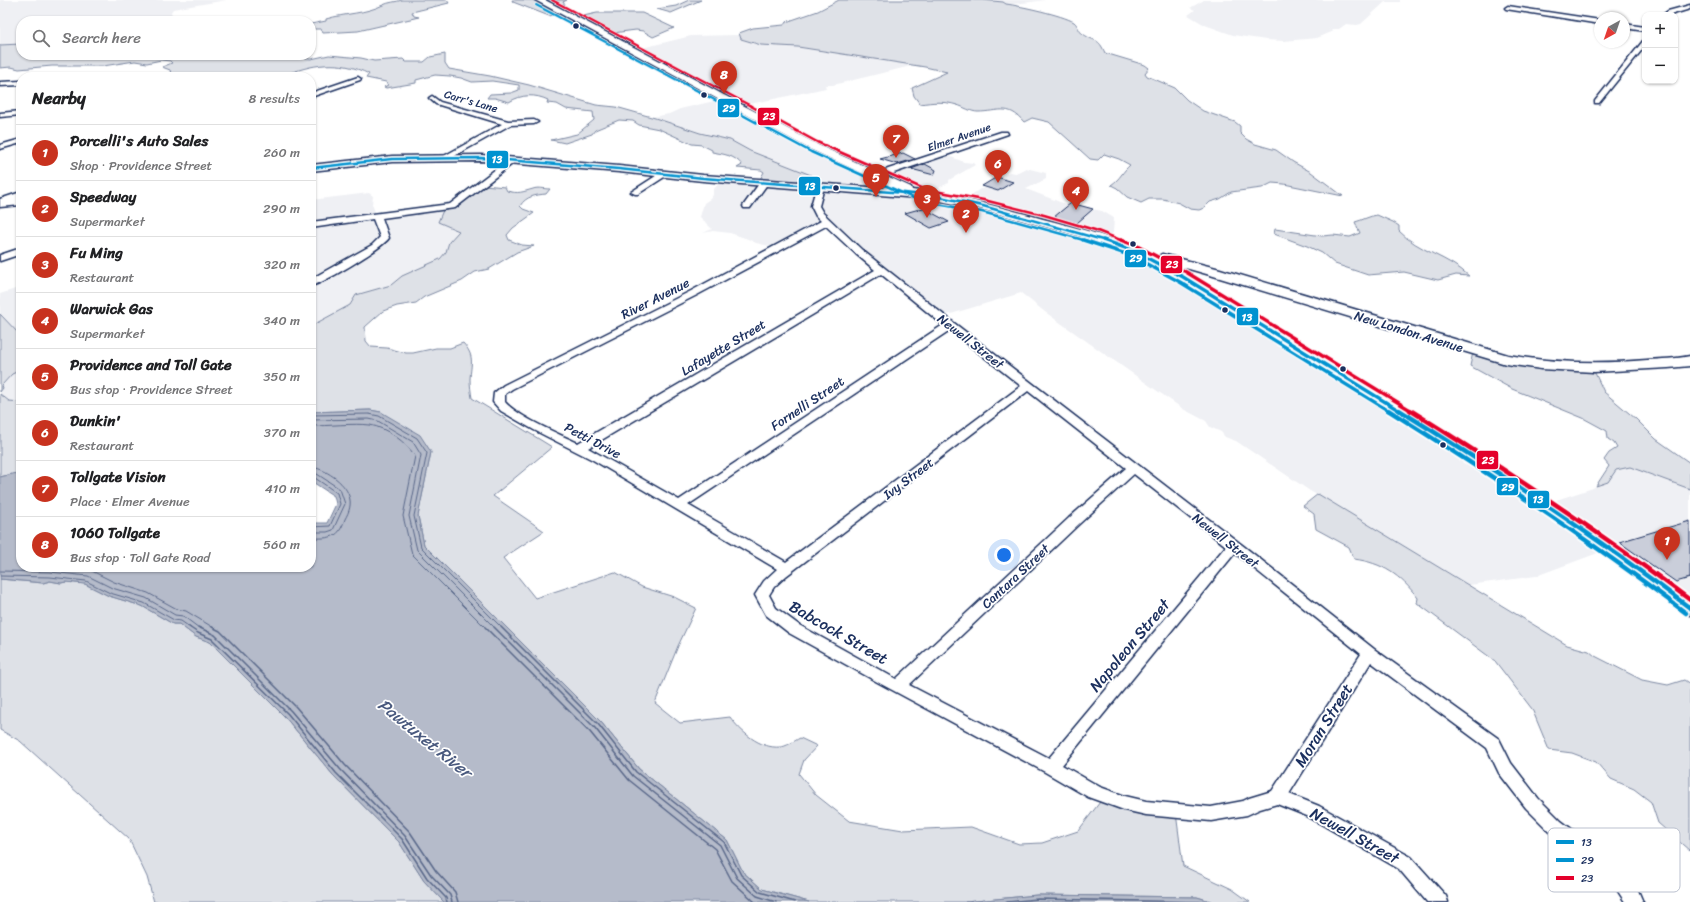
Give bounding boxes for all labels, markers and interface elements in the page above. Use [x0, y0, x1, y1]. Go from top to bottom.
north arrow [1594, 12, 1630, 48]
map controls [1642, 12, 1678, 84]
button: + [1642, 12, 1678, 48]
search box [16, 16, 316, 60]
unlabelled marker [571, 21, 581, 31]
text: Search here [62, 25, 141, 51]
icon: search [30, 27, 52, 49]
button: − [1642, 48, 1678, 84]
pin: 8 [711, 61, 737, 94]
text: Nearby [32, 83, 86, 113]
street label: Carr's Lane [442, 85, 500, 118]
text: 8 results [248, 87, 300, 110]
unlabelled marker [699, 90, 709, 100]
line badge: 29 [717, 98, 740, 118]
text: 29 [721, 99, 736, 118]
line badge: 23 [757, 107, 780, 126]
text: 23 [762, 107, 776, 126]
street label: Elmer Avenue [925, 118, 994, 157]
pin: 7 [883, 125, 909, 158]
text: Porcelli's Auto Sales [70, 128, 208, 154]
text: 1 [42, 141, 48, 164]
text: 260 m [264, 141, 300, 164]
line badge: 13 [486, 150, 509, 169]
text: 13 [492, 150, 503, 169]
pin: 6 [985, 150, 1011, 183]
text: Shop · Providence Street [70, 154, 212, 177]
pin: 5 [863, 164, 889, 197]
line badge: 13 [798, 176, 821, 196]
text: 13 [805, 177, 816, 196]
pin: 4 [1063, 177, 1089, 210]
unlabelled marker [831, 183, 841, 193]
text: Speedway [70, 184, 136, 210]
pin: 3 [914, 185, 940, 218]
text: 2 [41, 197, 49, 220]
text: 290 m [263, 197, 300, 220]
pin: 2 [953, 200, 979, 233]
text: Supermarket [70, 210, 145, 233]
unlabelled marker [1128, 239, 1138, 249]
text: Fu Ming [70, 240, 123, 266]
line badge: 29 [1124, 249, 1147, 268]
text: 29 [1128, 249, 1143, 268]
text: 3 [41, 253, 49, 276]
text: 320 m [264, 253, 300, 276]
line badge: 23 [1160, 255, 1183, 274]
text: 23 [1165, 255, 1179, 274]
text: Restaurant [70, 266, 134, 289]
street label: River Avenue [617, 271, 694, 326]
text: Warwick Gas [70, 296, 153, 322]
street label: New London Avenue [1352, 304, 1466, 359]
unlabelled marker [1220, 305, 1230, 315]
line badge: 13 [1236, 307, 1259, 326]
street label: Newell Street [932, 308, 1010, 376]
text: 13 [1242, 308, 1253, 327]
text: 4 [41, 309, 49, 332]
text: 340 m [263, 309, 300, 332]
street label: Lafayette Street [676, 313, 771, 382]
text: Supermarket [70, 322, 145, 345]
text: Providence and Toll Gate [70, 352, 232, 378]
unlabelled marker [1338, 364, 1348, 374]
text: 5 [41, 365, 49, 388]
text: 350 m [263, 365, 300, 388]
street label: Fornelli Street [765, 370, 849, 437]
text: Bus stop · Providence Street [70, 378, 233, 401]
text: Dunkin' [70, 408, 121, 434]
street label: Petti Drive [560, 416, 626, 465]
text: 6 [41, 421, 49, 444]
text: 370 m [264, 421, 300, 444]
text: Restaurant [70, 434, 134, 457]
unlabelled marker [1438, 440, 1448, 450]
line badge: 23 [1476, 450, 1499, 470]
street label: Ivy Street [877, 451, 939, 506]
text: 23 [1481, 451, 1495, 470]
text: Tollgate Vision [70, 464, 166, 490]
text: 7 [41, 477, 49, 500]
text: 410 m [265, 477, 300, 500]
line badge: 29 [1496, 477, 1519, 496]
text: 29 [1500, 478, 1515, 497]
text: Place · Elmer Avenue [70, 490, 190, 513]
line badge: 13 [1527, 490, 1550, 509]
text: 13 [1533, 490, 1544, 509]
street label: Newell Street [1187, 507, 1265, 575]
text: 1060 Tollgate [70, 520, 160, 546]
pin: 1 [1654, 527, 1680, 560]
text: 8 [41, 533, 49, 556]
text: 560 m [263, 533, 300, 556]
street label: Cantara Street [976, 538, 1056, 614]
your location [994, 545, 1014, 565]
text: Bus stop · Toll Gate Road [70, 546, 210, 569]
street label: Babcock Street [784, 592, 894, 673]
street label: Napoleon Street [1081, 592, 1178, 699]
street label: Moran Street [1286, 677, 1361, 773]
water label: Pawtuxet River [371, 690, 481, 788]
street label: Newell Street [1305, 799, 1405, 872]
legend [1548, 828, 1680, 892]
text: 13 [1581, 833, 1592, 852]
text: 29 [1581, 851, 1594, 870]
text: 23 [1581, 869, 1593, 888]

